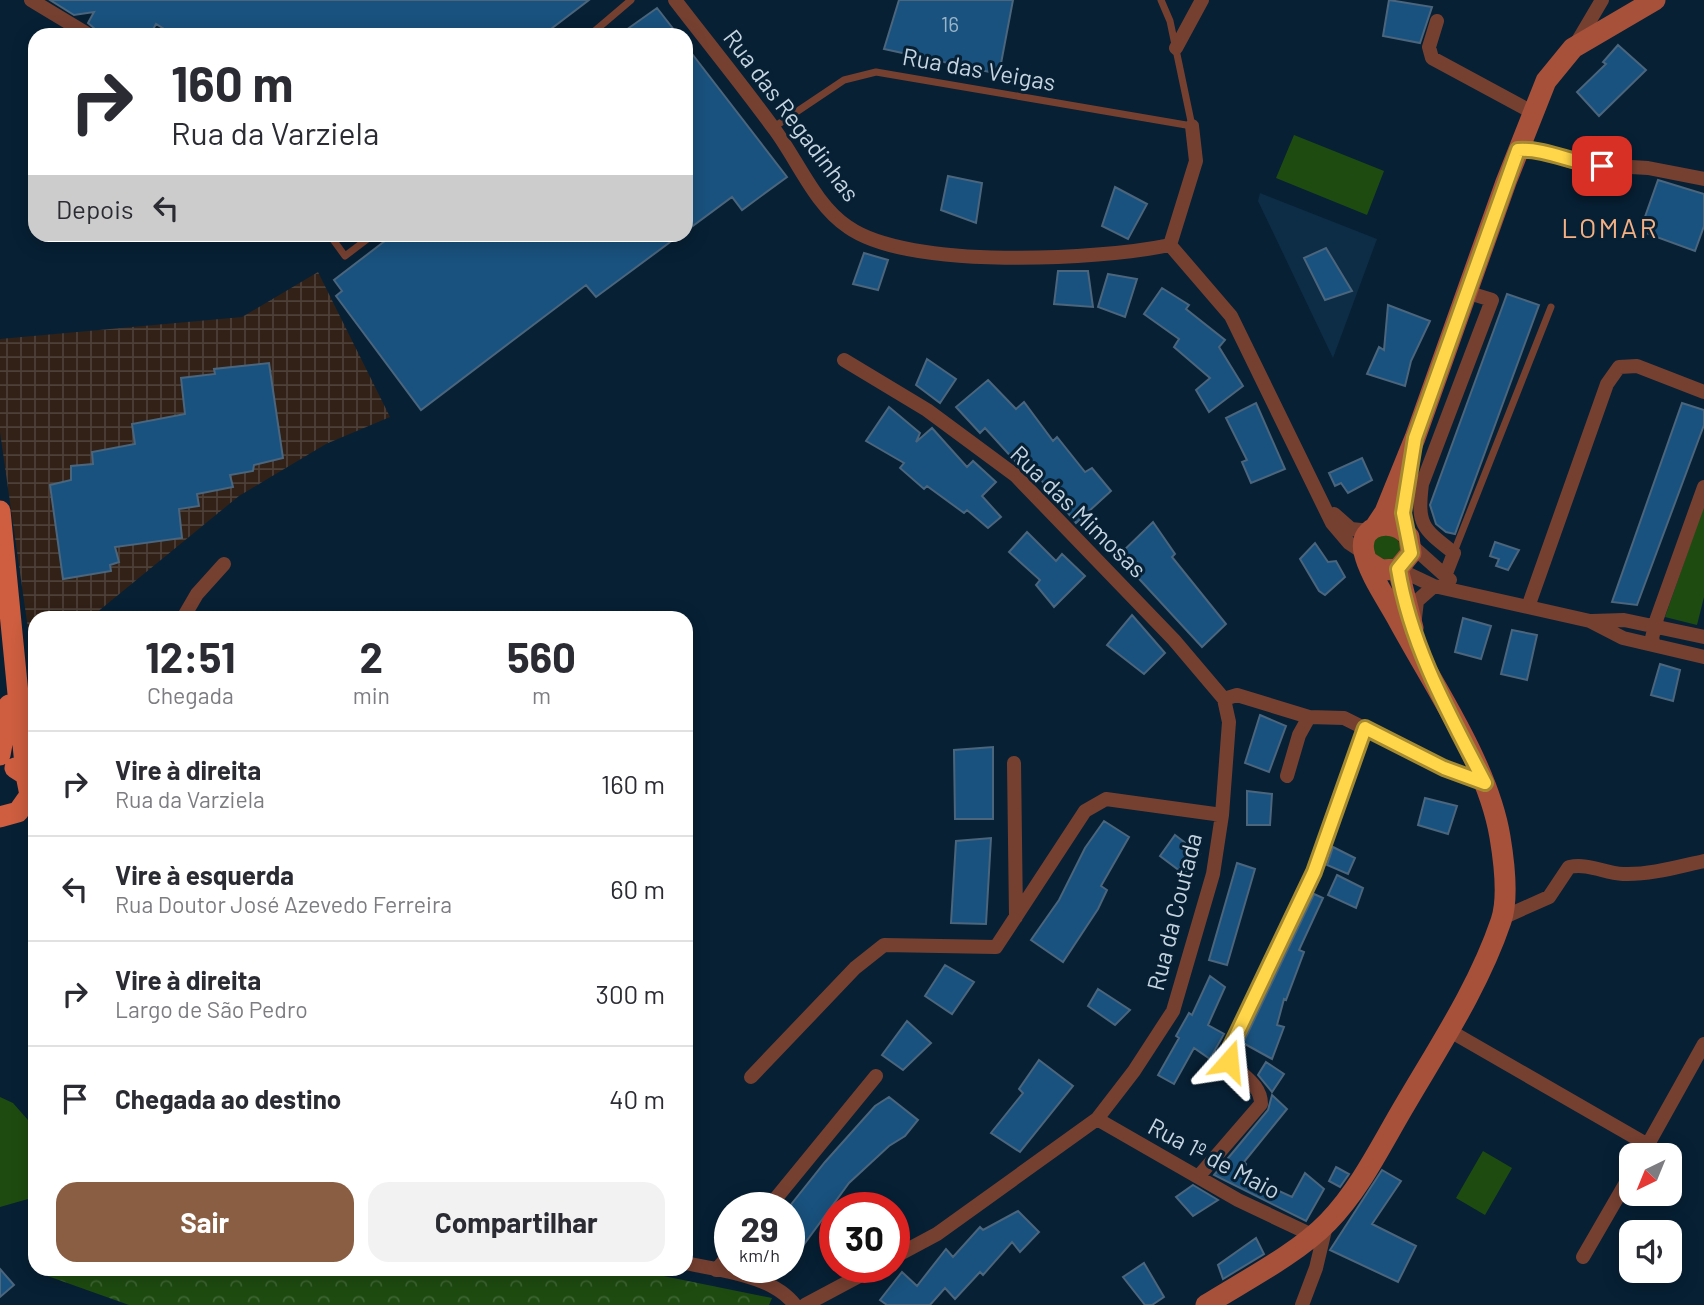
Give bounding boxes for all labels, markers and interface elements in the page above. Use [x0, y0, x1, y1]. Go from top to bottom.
house number: 16 [941, 11, 959, 36]
street label: Rua das Regadinhas [718, 23, 866, 207]
street label: Rua das Veigas [900, 41, 1058, 96]
text: 160 m [171, 53, 293, 112]
icon: right [56, 56, 147, 147]
text: Rua da Varziela [171, 113, 379, 151]
pin [1572, 136, 1632, 196]
icon: arrive [1583, 147, 1621, 185]
icon: left [147, 189, 185, 227]
text: Depois [56, 193, 133, 224]
district label: LOMAR [1561, 210, 1659, 244]
street label: Rua das Mimosas [1005, 439, 1153, 583]
text: 12:51 [145, 631, 236, 681]
text: 2 [360, 631, 383, 681]
text: 560 [507, 631, 576, 681]
text: Chegada [147, 681, 234, 709]
text: min [353, 681, 390, 709]
text: m [532, 681, 551, 709]
text: Vire à direita [115, 754, 261, 785]
icon: right [56, 765, 94, 803]
text: 160 m [601, 768, 665, 799]
text: Rua da Varziela [115, 785, 265, 813]
street label: Rua da Coutada [1140, 830, 1207, 994]
text: Vire à esquerda [115, 859, 294, 890]
icon: left [56, 870, 94, 908]
text: 60 m [610, 873, 665, 904]
text: Rua Doutor José Azevedo Ferreira [115, 890, 452, 918]
text: Vire à direita [115, 964, 261, 995]
icon: right [56, 975, 94, 1013]
text: 300 m [596, 978, 665, 1009]
text: Largo de São Pedro [115, 995, 308, 1023]
position arrow [1192, 1024, 1266, 1098]
icon: arrive [56, 1080, 94, 1118]
text: Chegada ao destino [115, 1083, 341, 1114]
text: 40 m [609, 1083, 665, 1114]
street label: Rua 1º de Maio [1144, 1111, 1286, 1205]
north arrow [1619, 1143, 1682, 1206]
map controls [1619, 1143, 1682, 1283]
button: Sair [56, 1182, 354, 1262]
button: Compartilhar [368, 1182, 665, 1262]
speed limit sign: 30 [819, 1192, 910, 1283]
text: 29 [740, 1207, 779, 1249]
button: sound [1619, 1220, 1682, 1283]
text: km/h [739, 1244, 780, 1266]

